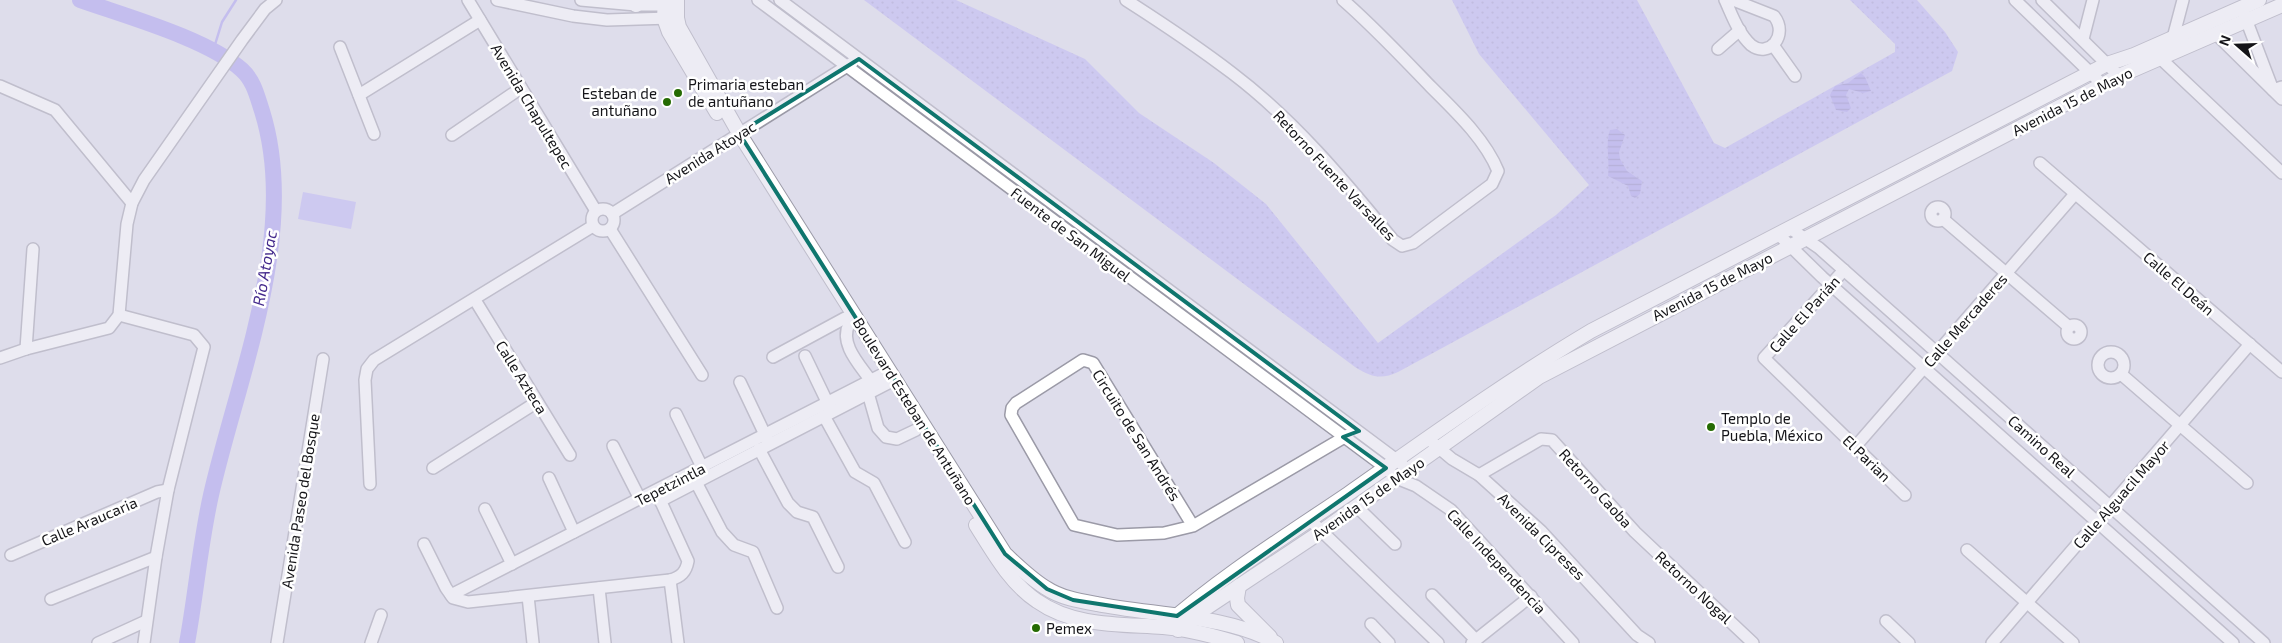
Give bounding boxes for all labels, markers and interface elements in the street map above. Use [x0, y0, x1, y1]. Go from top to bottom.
north arrow [2212, 20, 2262, 70]
text: N [2215, 33, 2234, 48]
street label: Avenida Chapultepec [488, 40, 576, 172]
street label: Avenida 15 de Mayo [2009, 63, 2135, 139]
place label: Primaria esteban de antuñano [688, 75, 804, 110]
place label: Esteban de antuñano [582, 84, 657, 119]
marker: Primaria esteban de antuñano [672, 87, 684, 99]
marker: Esteban de antuñano [661, 96, 673, 108]
street label: Retorno Fuente Varsalles [1270, 106, 1400, 244]
street label: Avenida Atoyac [661, 117, 759, 187]
street label: Fuente de San Miguel [1008, 183, 1135, 285]
water label: Río Atoyac [248, 229, 281, 307]
street label: Calle El Deán [2140, 247, 2218, 319]
street label: Avenida 15 de Mayo [1649, 248, 1775, 324]
street label: Calle Mercaderes [1920, 270, 2010, 370]
street label: Calle El Parián [1765, 272, 1843, 356]
street label: Boulevard Esteban de Antuñano [850, 314, 980, 508]
street label: Calle Azteca [492, 337, 552, 417]
street label: Circuito de San Andrés [1089, 366, 1185, 504]
place label: Templo de Puebla, México [1721, 409, 1823, 444]
street label: Camino Real [2005, 411, 2080, 481]
street label: Avenida Paseo del Bosque [277, 412, 323, 590]
marker: Templo de Puebla, México [1705, 421, 1717, 433]
street label: El Parian [1839, 431, 1895, 485]
street label: Calle Alguacil Mayor [2069, 436, 2173, 552]
street label: Retorno Caoba [1556, 445, 1636, 531]
street label: Avenida 15 de Mayo [1308, 453, 1428, 543]
street label: Tepetzintla [632, 459, 708, 509]
street label: Avenida Cipreses [1495, 489, 1589, 583]
street label: Calle Araucaria [38, 493, 140, 549]
street label: Calle Independencia [1444, 505, 1550, 617]
street label: Retorno Nogal [1652, 547, 1736, 627]
place label: Pemex [1046, 619, 1092, 637]
marker: Pemex [1030, 622, 1042, 634]

